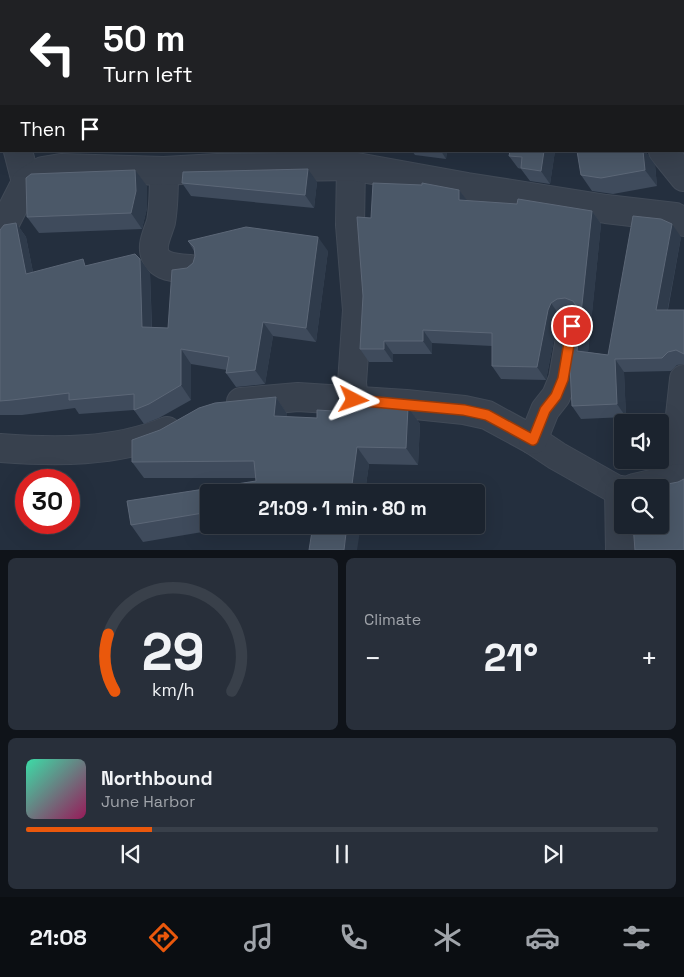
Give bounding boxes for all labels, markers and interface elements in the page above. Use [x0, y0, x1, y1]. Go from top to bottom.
text: 50 m [103, 17, 185, 61]
icon: left [20, 20, 85, 85]
text: Turn left [103, 60, 193, 88]
icon: arrive [76, 115, 104, 143]
text: Then [20, 117, 66, 142]
pin [551, 305, 593, 347]
icon: arrive [558, 312, 586, 340]
position arrow [327, 373, 379, 425]
map controls [614, 414, 669, 534]
button: sound [614, 414, 669, 469]
speed limit sign: 30 [15, 469, 80, 534]
button: search [614, 479, 669, 534]
text: 21:09 · 1 min · 80 m [258, 496, 427, 521]
text: Climate [364, 609, 421, 630]
text: 29 [142, 619, 204, 685]
text: 21° [484, 634, 538, 682]
text: − [364, 640, 381, 676]
text: + [641, 640, 658, 676]
text: km/h [152, 678, 194, 701]
text: Northbound [101, 766, 213, 791]
text: June Harbor [101, 791, 195, 812]
icon: previous [117, 840, 145, 868]
icon: pause [328, 840, 356, 868]
icon: next [539, 840, 567, 868]
icon: directions [146, 920, 181, 955]
icon: music [241, 920, 276, 955]
icon: phone [336, 920, 371, 955]
icon: climate [430, 920, 465, 955]
icon: car [525, 920, 560, 955]
icon: filters [619, 920, 654, 955]
text: 21:08 [30, 923, 87, 951]

